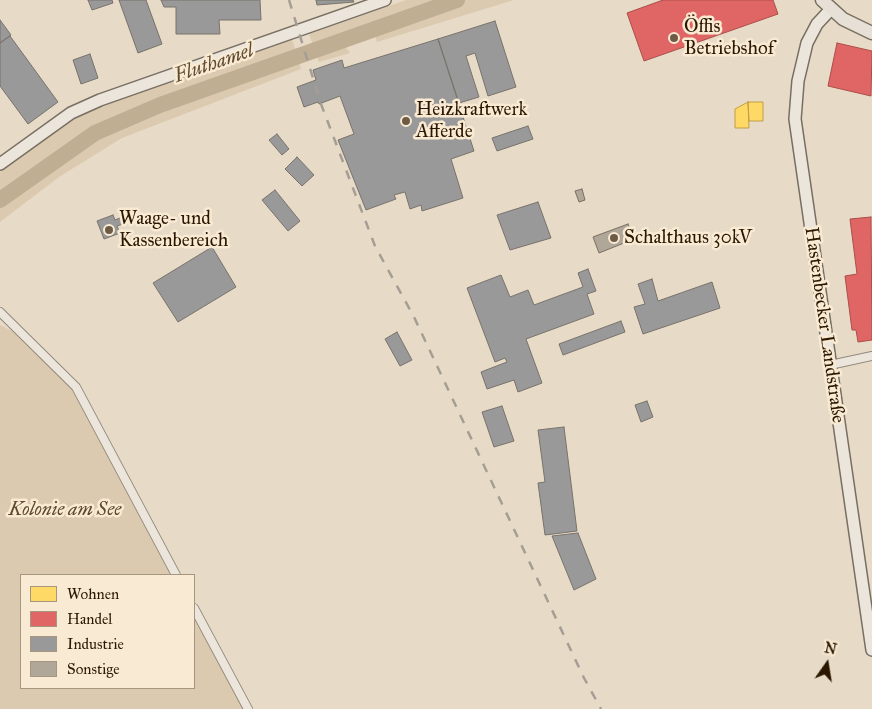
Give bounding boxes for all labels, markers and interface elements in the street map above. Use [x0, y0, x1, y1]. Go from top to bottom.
place label: Öffis Betriebshof [684, 16, 774, 60]
marker: Öffis Betriebshof [668, 32, 680, 44]
water label: Fluthamel [171, 39, 257, 89]
place label: Heizkraftwerk Afferde [416, 99, 527, 143]
marker: Heizkraftwerk Afferde [400, 115, 412, 127]
place label: Waage- und Kassenbereich [119, 208, 228, 252]
marker: Waage- und Kassenbereich [103, 224, 115, 236]
street label: Hastenbecker Landstraße [799, 226, 849, 424]
place label: Schalthaus 30kV [624, 227, 752, 249]
marker: Schalthaus 30kV [608, 232, 620, 244]
park label: Kolonie am See [9, 499, 121, 521]
legend [20, 574, 195, 689]
text: Wohnen [67, 585, 119, 603]
text: Handel [67, 610, 112, 628]
text: Industrie [67, 635, 124, 653]
north arrow [802, 639, 852, 689]
text: N [823, 639, 838, 659]
text: Sonstige [67, 660, 120, 678]

